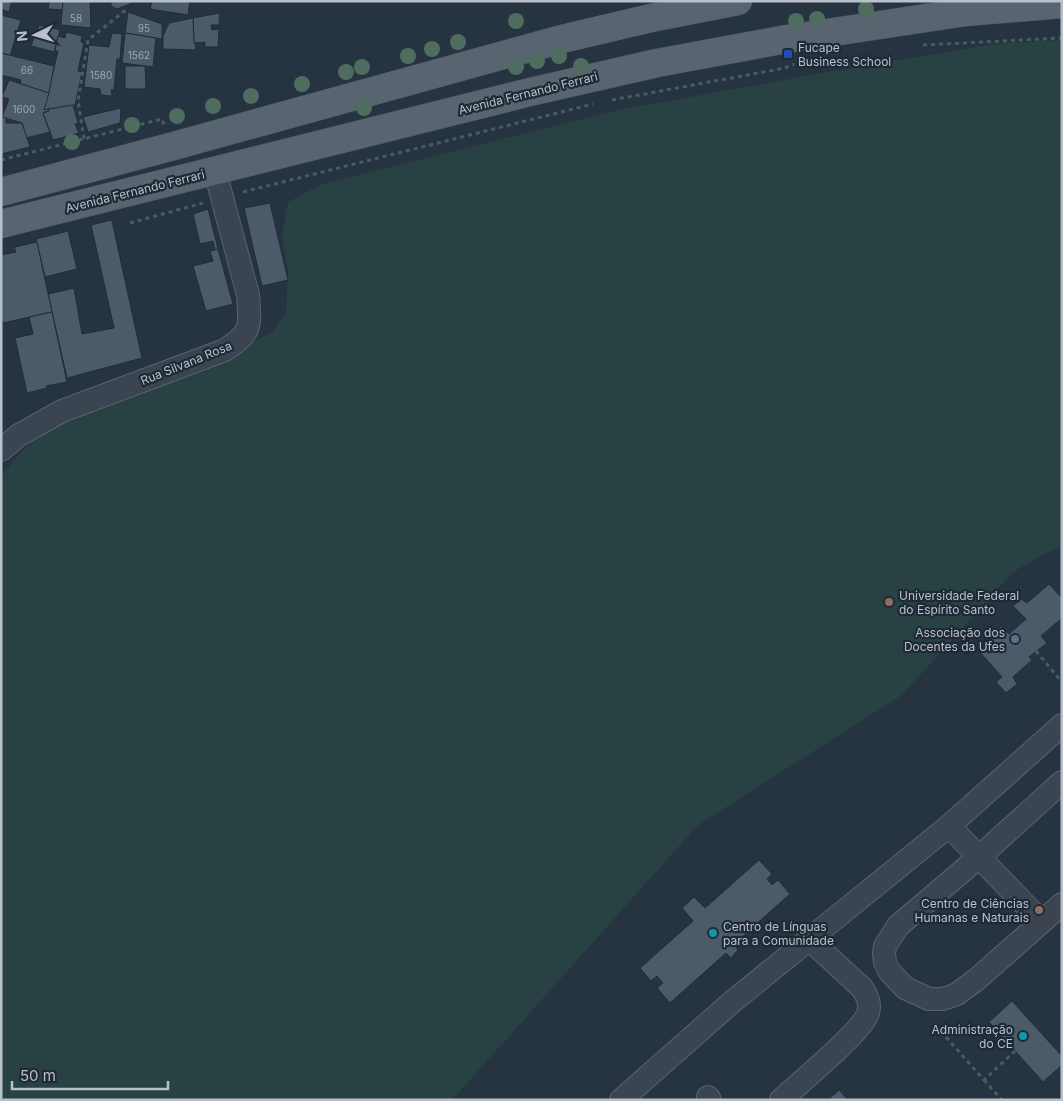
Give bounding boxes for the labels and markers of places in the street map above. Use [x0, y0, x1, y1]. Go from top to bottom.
place label: Fucape Business School [798, 40, 891, 69]
marker: Fucape Business School [782, 48, 794, 60]
place label: Universidade Federal do Espírito Santo [899, 588, 1019, 617]
marker: Universidade Federal do Espírito Santo [883, 596, 895, 608]
place label: Associação dos Docentes da Ufes [904, 625, 1005, 654]
marker: Associação dos Docentes da Ufes [1009, 633, 1021, 645]
place label: Centro de Ciências Humanas e Naturais [915, 896, 1029, 925]
marker: Centro de Ciências Humanas e Naturais [1033, 904, 1045, 916]
place label: Centro de Línguas para a Comunidade [723, 919, 834, 948]
marker: Centro de Línguas para a Comunidade [707, 927, 719, 939]
place label: Administração do CE [932, 1022, 1013, 1051]
marker: Administração do CE [1017, 1030, 1029, 1042]

